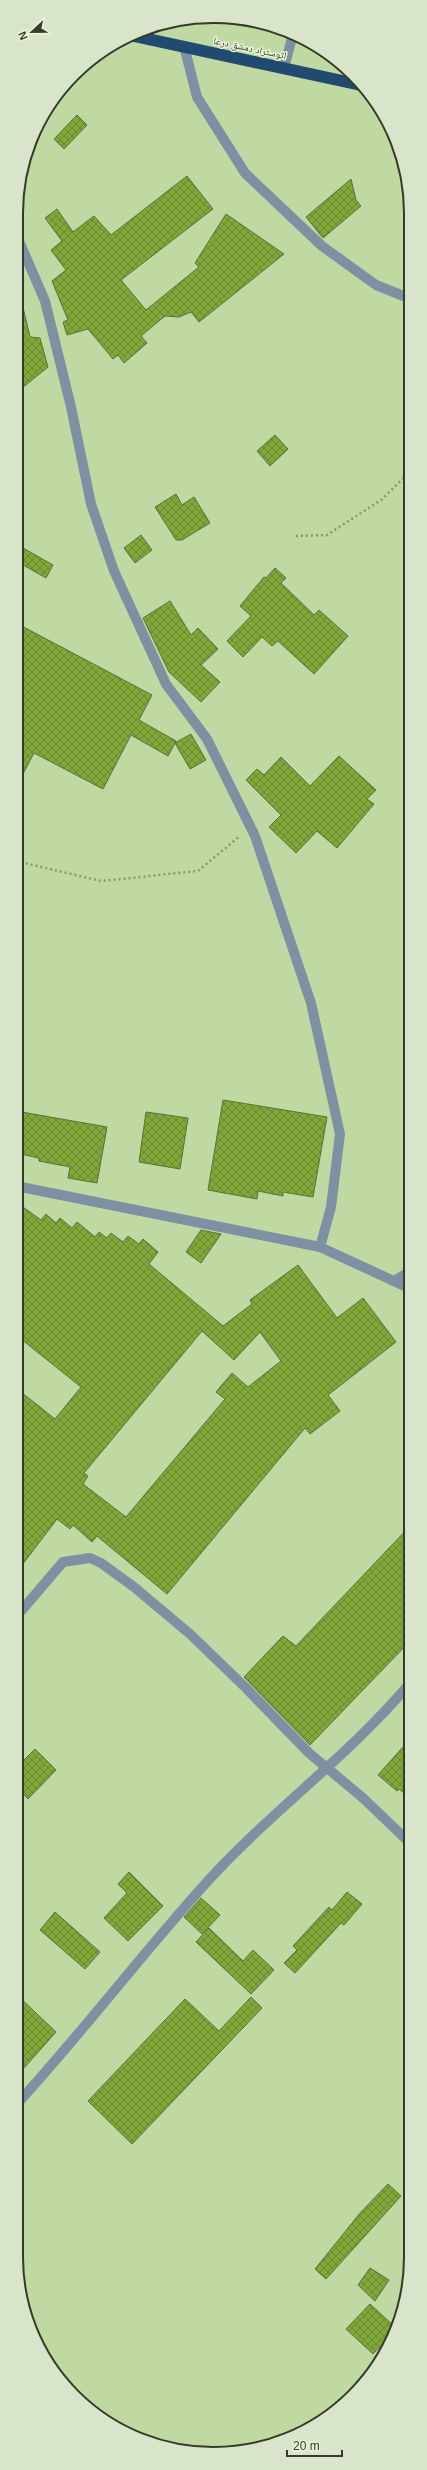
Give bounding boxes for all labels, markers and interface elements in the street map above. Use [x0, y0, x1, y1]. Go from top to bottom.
north arrow [12, 12, 52, 52]
text: N [16, 30, 30, 42]
street label: اتوستراد دمشق درعا [212, 35, 287, 62]
scale bar [287, 2432, 342, 2458]
text: 20 m [293, 2439, 320, 2453]

